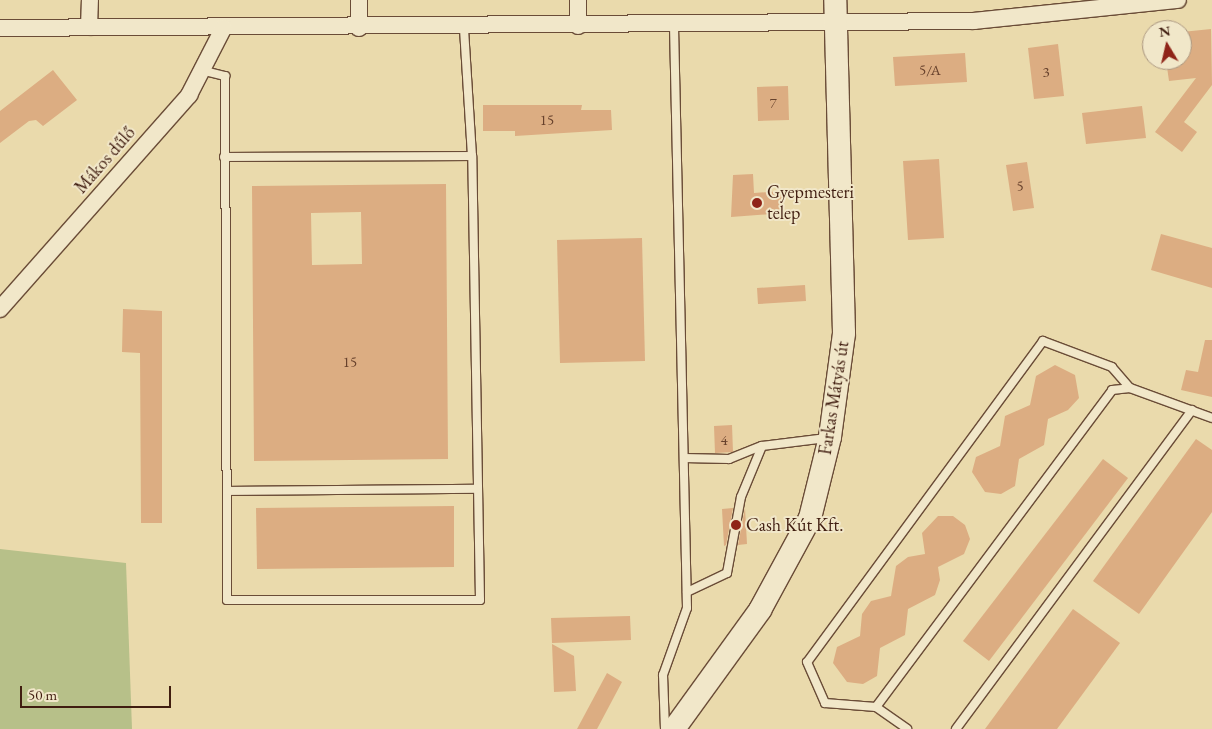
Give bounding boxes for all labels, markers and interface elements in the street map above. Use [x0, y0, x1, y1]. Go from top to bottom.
north arrow [1142, 20, 1192, 70]
text: N [1158, 21, 1172, 41]
house number: 5/A [919, 61, 941, 79]
house number: 3 [1042, 63, 1050, 81]
house number: 7 [769, 94, 777, 112]
house number: 15 [540, 111, 554, 129]
street label: Mákos dűlő [70, 122, 140, 198]
house number: 5 [1016, 177, 1024, 195]
place label: Gyepmesteri telep [767, 182, 854, 224]
marker: Gyepmesteri telep [751, 197, 763, 209]
street label: Farkas Mátyás út [814, 340, 854, 456]
house number: 15 [343, 353, 357, 371]
house number: 4 [720, 431, 728, 449]
place label: Cash Kút Kft. [746, 514, 843, 536]
marker: Cash Kút Kft. [730, 519, 742, 531]
scale bar [22, 676, 174, 708]
text: 50 m [28, 685, 57, 704]

